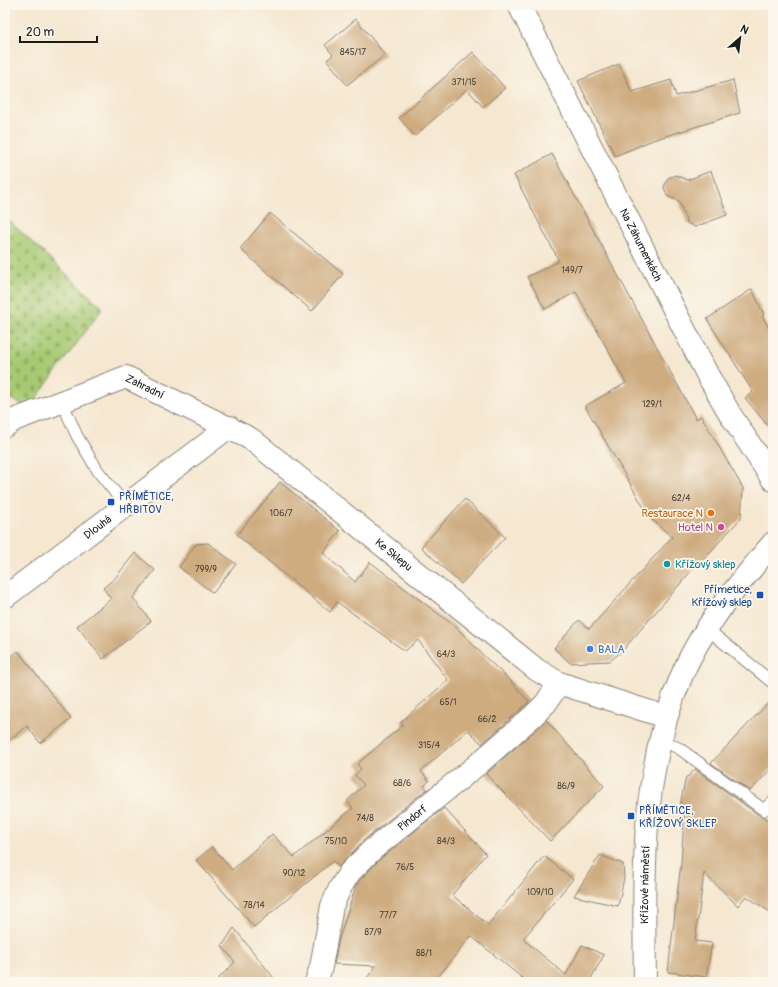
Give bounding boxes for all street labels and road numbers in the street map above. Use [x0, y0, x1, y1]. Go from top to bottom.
street label: Na Záhumenkách [617, 206, 665, 283]
street label: Zahradní [123, 371, 167, 401]
street label: Dlouhá [81, 512, 114, 542]
street label: Ke Sklepu [373, 535, 415, 573]
street label: Pindorf [395, 802, 430, 833]
street label: Křížové náměstí [638, 845, 652, 924]

